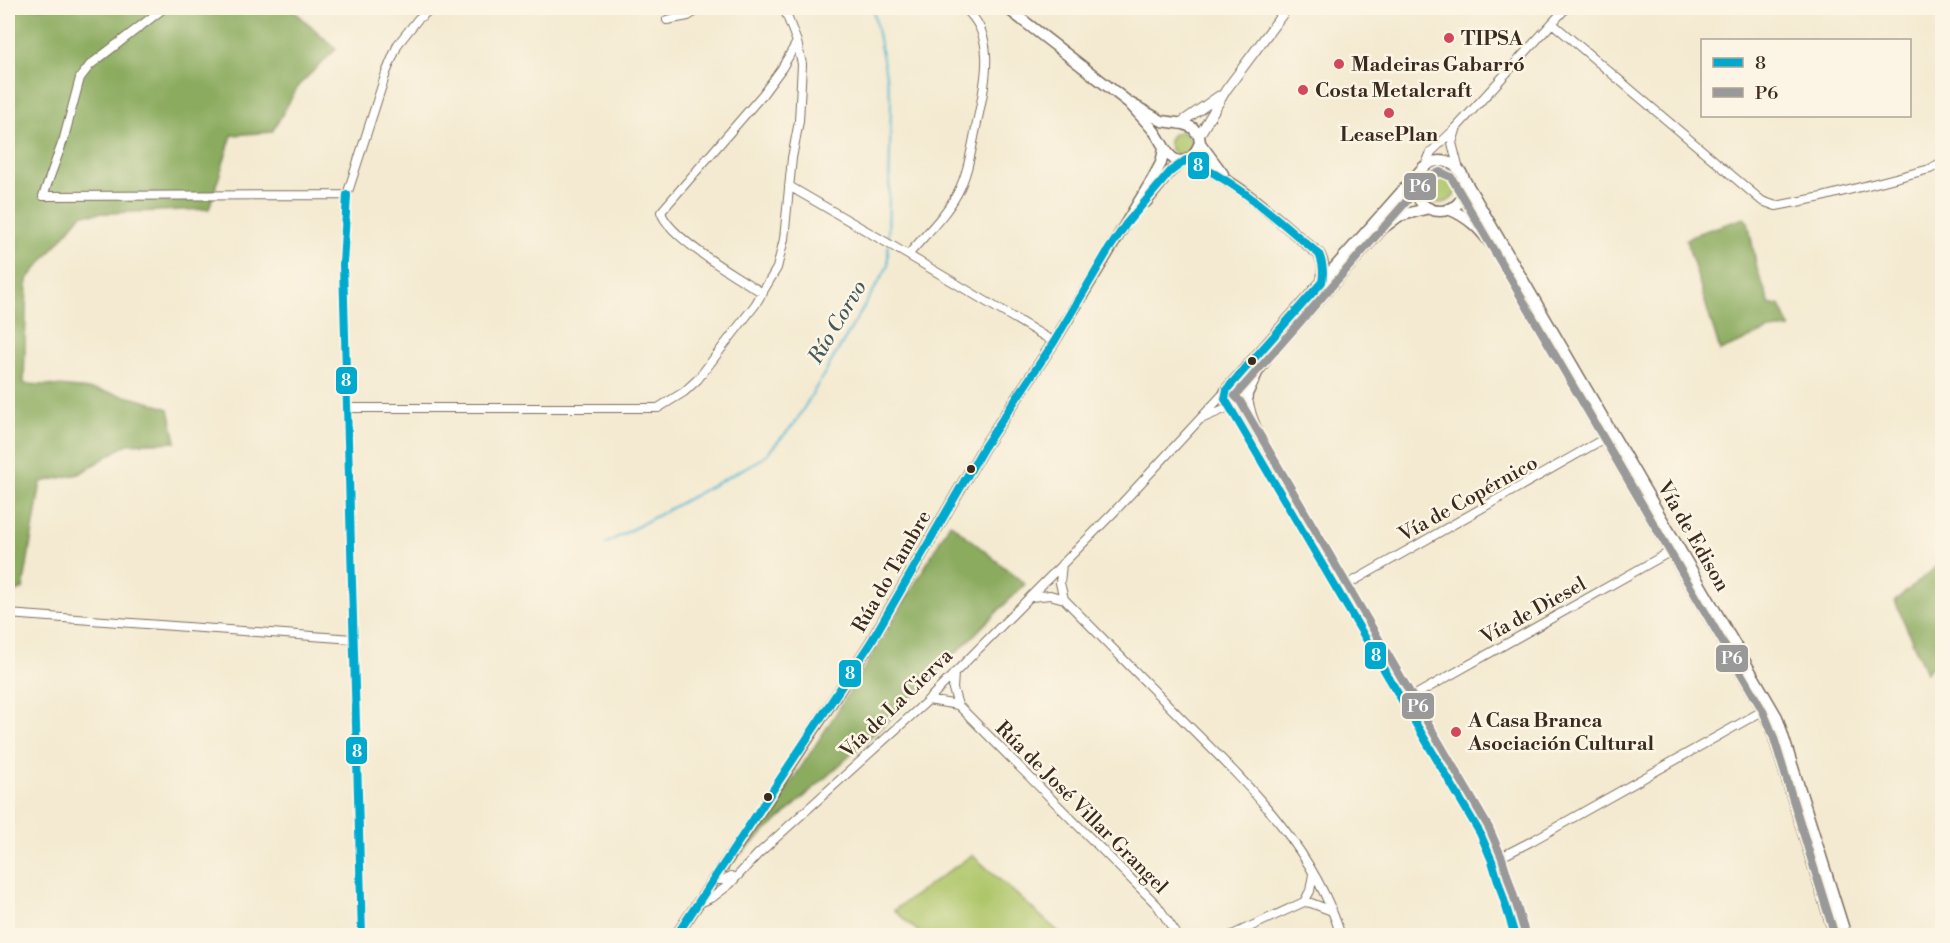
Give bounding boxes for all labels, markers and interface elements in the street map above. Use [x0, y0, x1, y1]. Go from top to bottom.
place label: TIPSA [1461, 27, 1524, 52]
marker: TIPSA [1442, 31, 1456, 45]
legend [1701, 39, 1911, 117]
text: 8 [1755, 52, 1766, 75]
place label: Madeiras Gabarró [1351, 53, 1525, 78]
marker: Madeiras Gabarró [1332, 57, 1346, 71]
place label: Costa Metalcraft [1315, 79, 1473, 104]
text: P6 [1755, 82, 1778, 105]
marker: Costa Metalcraft [1296, 83, 1310, 97]
marker: LeasePlan [1382, 106, 1396, 120]
place label: LeasePlan [1340, 123, 1439, 148]
line badge: 8 [1187, 151, 1210, 180]
text: 8 [1193, 156, 1203, 176]
line badge: P6 [1403, 172, 1437, 201]
text: P6 [1409, 177, 1431, 197]
water label: Río Corvo [802, 276, 873, 370]
unlabelled marker [1246, 355, 1258, 367]
line badge: 8 [335, 366, 358, 395]
text: 8 [341, 371, 351, 391]
street label: Vía de Copérnico [1394, 451, 1543, 548]
unlabelled marker [965, 463, 977, 475]
street label: Vía de Edison [1651, 476, 1734, 596]
street label: Rúa do Tambre [847, 506, 937, 637]
street label: Vía de Diesel [1476, 572, 1591, 651]
line badge: 8 [1364, 641, 1387, 670]
street label: Vía de La Cierva [835, 643, 959, 765]
line badge: P6 [1715, 644, 1749, 673]
text: 8 [1371, 646, 1381, 666]
text: P6 [1721, 649, 1743, 669]
line badge: 8 [838, 659, 862, 688]
text: 8 [845, 664, 855, 684]
line badge: P6 [1401, 692, 1435, 720]
text: P6 [1407, 697, 1429, 717]
place label: A Casa Branca Asociación Cultural [1467, 709, 1654, 757]
street label: Rúa de José Villar Grangel [989, 717, 1172, 900]
marker: A Casa Branca Asociación Cultural [1449, 725, 1463, 739]
line badge: 8 [345, 736, 368, 765]
text: 8 [352, 742, 362, 762]
unlabelled marker [762, 791, 774, 803]

